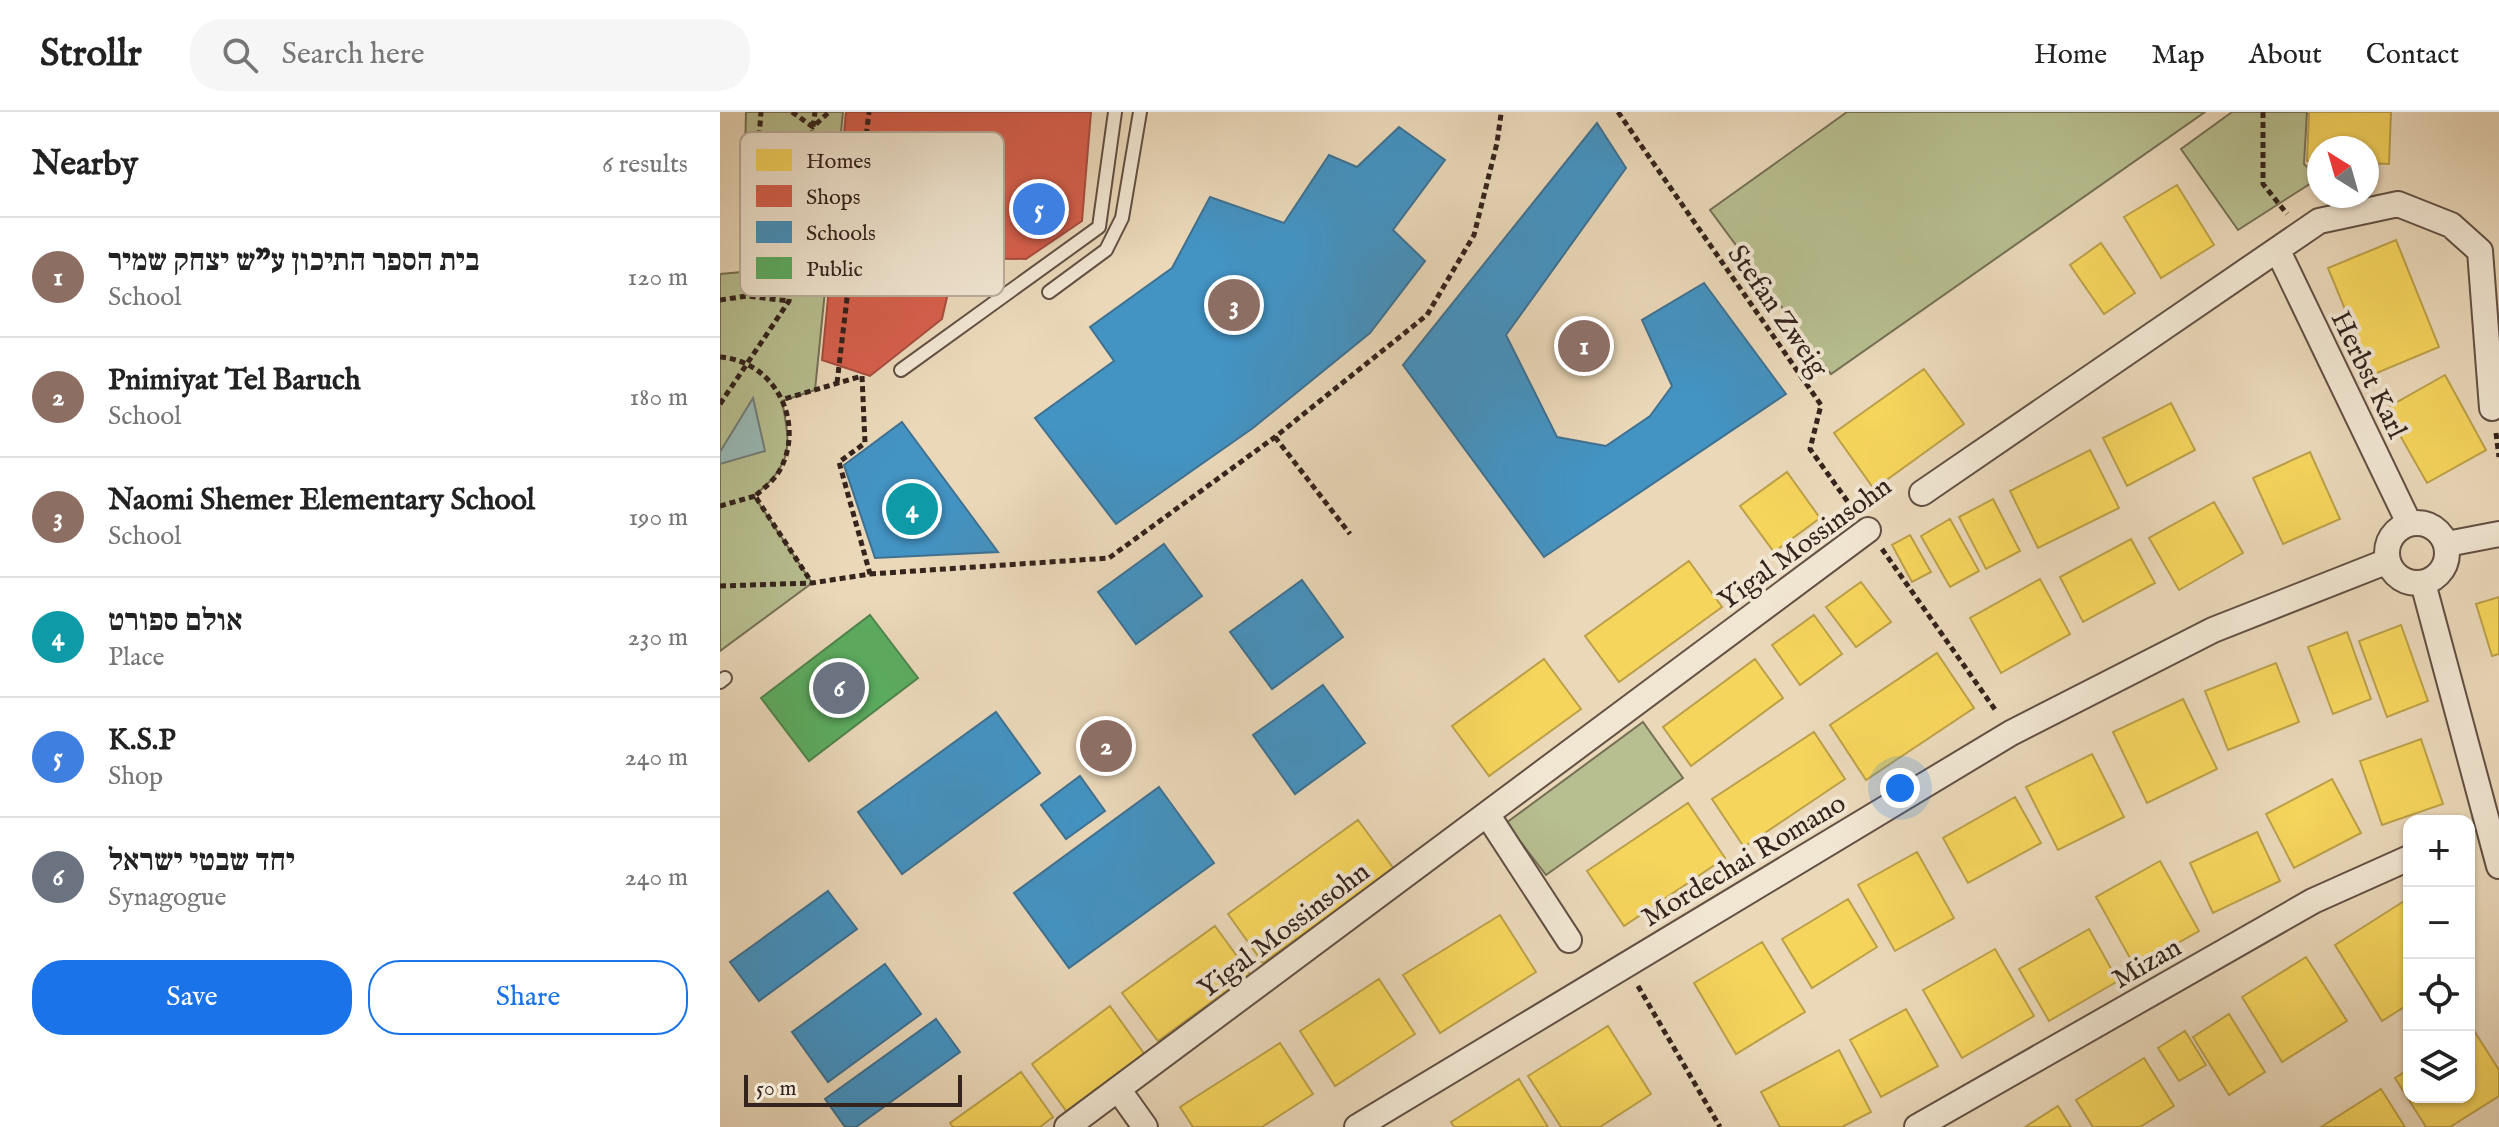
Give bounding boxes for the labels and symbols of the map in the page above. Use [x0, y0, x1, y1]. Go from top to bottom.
legend [740, 132, 1004, 296]
north arrow [2307, 136, 2379, 208]
text: Homes [806, 148, 871, 176]
pin: 5 [1013, 179, 1065, 239]
text: Shops [806, 184, 860, 212]
text: Schools [806, 220, 876, 248]
street label: Stefan Zweig [1719, 239, 1836, 385]
text: Public [806, 256, 863, 284]
pin: 3 [1208, 275, 1260, 335]
street label: Herbst Karl [2322, 306, 2414, 445]
pin: 1 [1558, 316, 1610, 376]
street label: Yigal Mossinsohn [1712, 469, 1899, 619]
pin: 4 [886, 479, 938, 539]
pin: 6 [813, 658, 865, 718]
pin: 2 [1080, 716, 1132, 776]
your location [1880, 768, 1920, 808]
street label: Mordechai Romano [1636, 786, 1853, 936]
street label: Yigal Mossinsohn [1192, 855, 1377, 1007]
street label: Mizan [2107, 931, 2188, 998]
scale bar [744, 1071, 962, 1107]

